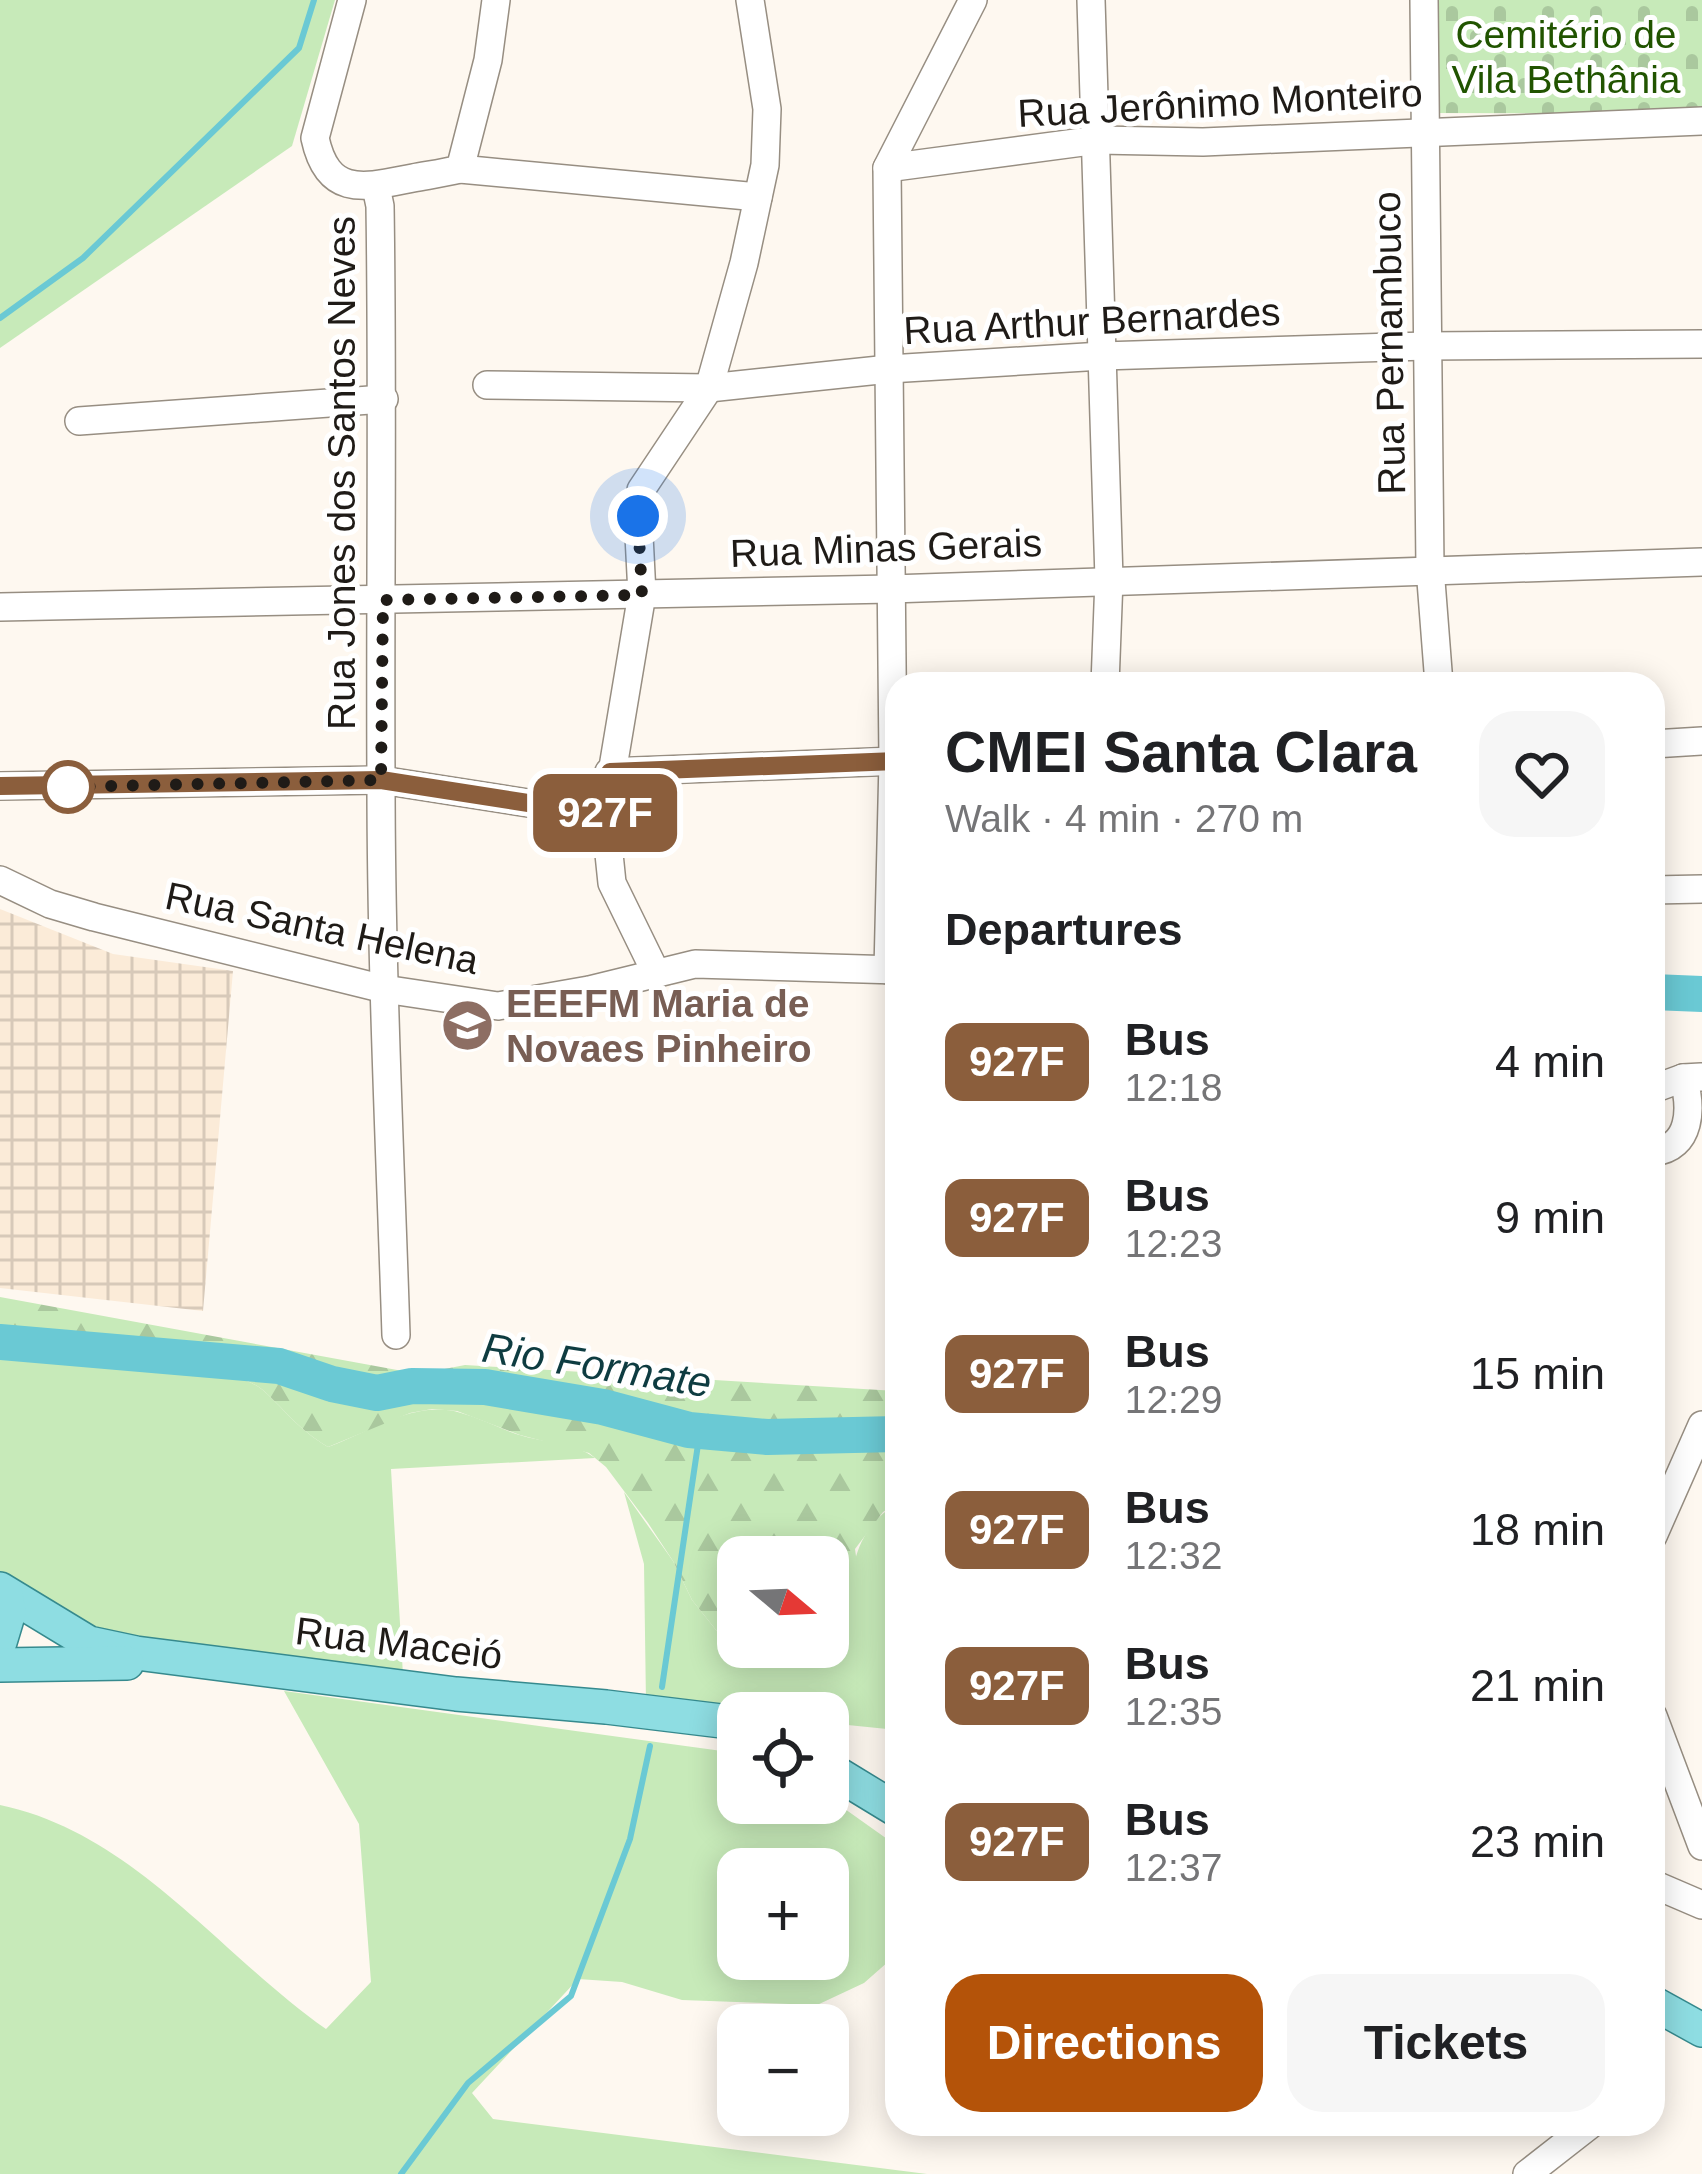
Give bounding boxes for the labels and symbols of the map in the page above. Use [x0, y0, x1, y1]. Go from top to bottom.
park label: Cemitério de Vila Bethânia [1451, 13, 1681, 101]
street label: Rua Jerônimo Monteiro [1016, 71, 1424, 135]
street label: Rua Pernambuco [1365, 191, 1413, 495]
street label: Rua Jones dos Santos Neves [320, 216, 363, 730]
street label: Rua Arthur Bernardes [903, 290, 1281, 352]
your location [608, 486, 668, 546]
street label: Rua Minas Gerais [729, 521, 1043, 575]
unlabelled marker [43, 762, 93, 812]
line badge: 927F [521, 774, 689, 852]
street label: Rua Santa Helena [162, 874, 483, 982]
place label: EEEFM Maria de Novaes Pinheiro [506, 982, 812, 1070]
school or university icon: EEEFM Maria de Novaes Pinheiro [439, 997, 495, 1053]
water label: Rio Formate [479, 1324, 715, 1406]
north arrow [717, 1536, 849, 1668]
street label: Rua Maceió [293, 1609, 505, 1677]

